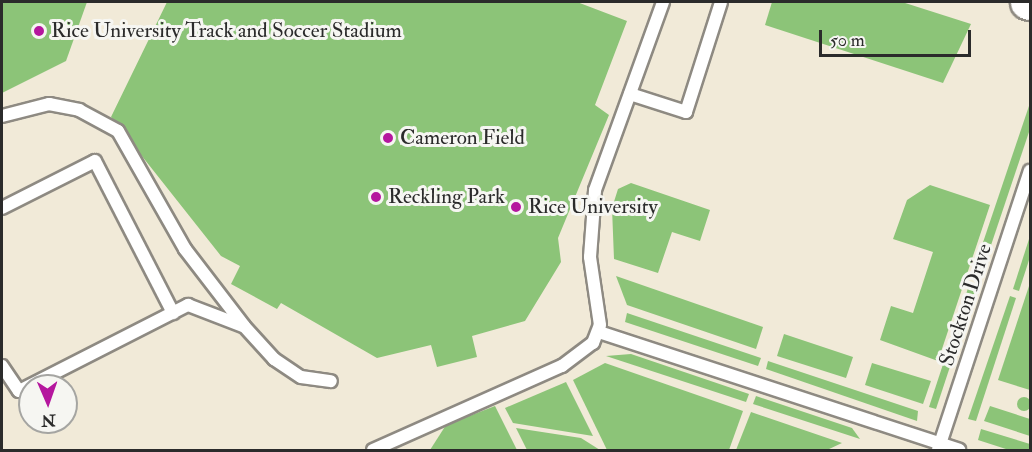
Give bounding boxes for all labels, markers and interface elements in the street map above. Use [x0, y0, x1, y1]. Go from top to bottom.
place label: Rice University Track and Soccer Stadium [51, 18, 402, 44]
scale bar [822, 18, 974, 56]
marker: Rice University Track and Soccer Stadium [32, 24, 46, 38]
text: 50 m [830, 29, 865, 52]
place label: Cameron Field [400, 125, 525, 151]
marker: Cameron Field [381, 131, 395, 145]
place label: Reckling Park [388, 184, 505, 210]
marker: Reckling Park [369, 190, 383, 204]
place label: Rice University [528, 194, 658, 220]
marker: Rice University [509, 200, 523, 214]
street label: Stockton Drive [934, 241, 998, 369]
north arrow [18, 374, 78, 434]
text: N [41, 410, 56, 430]

